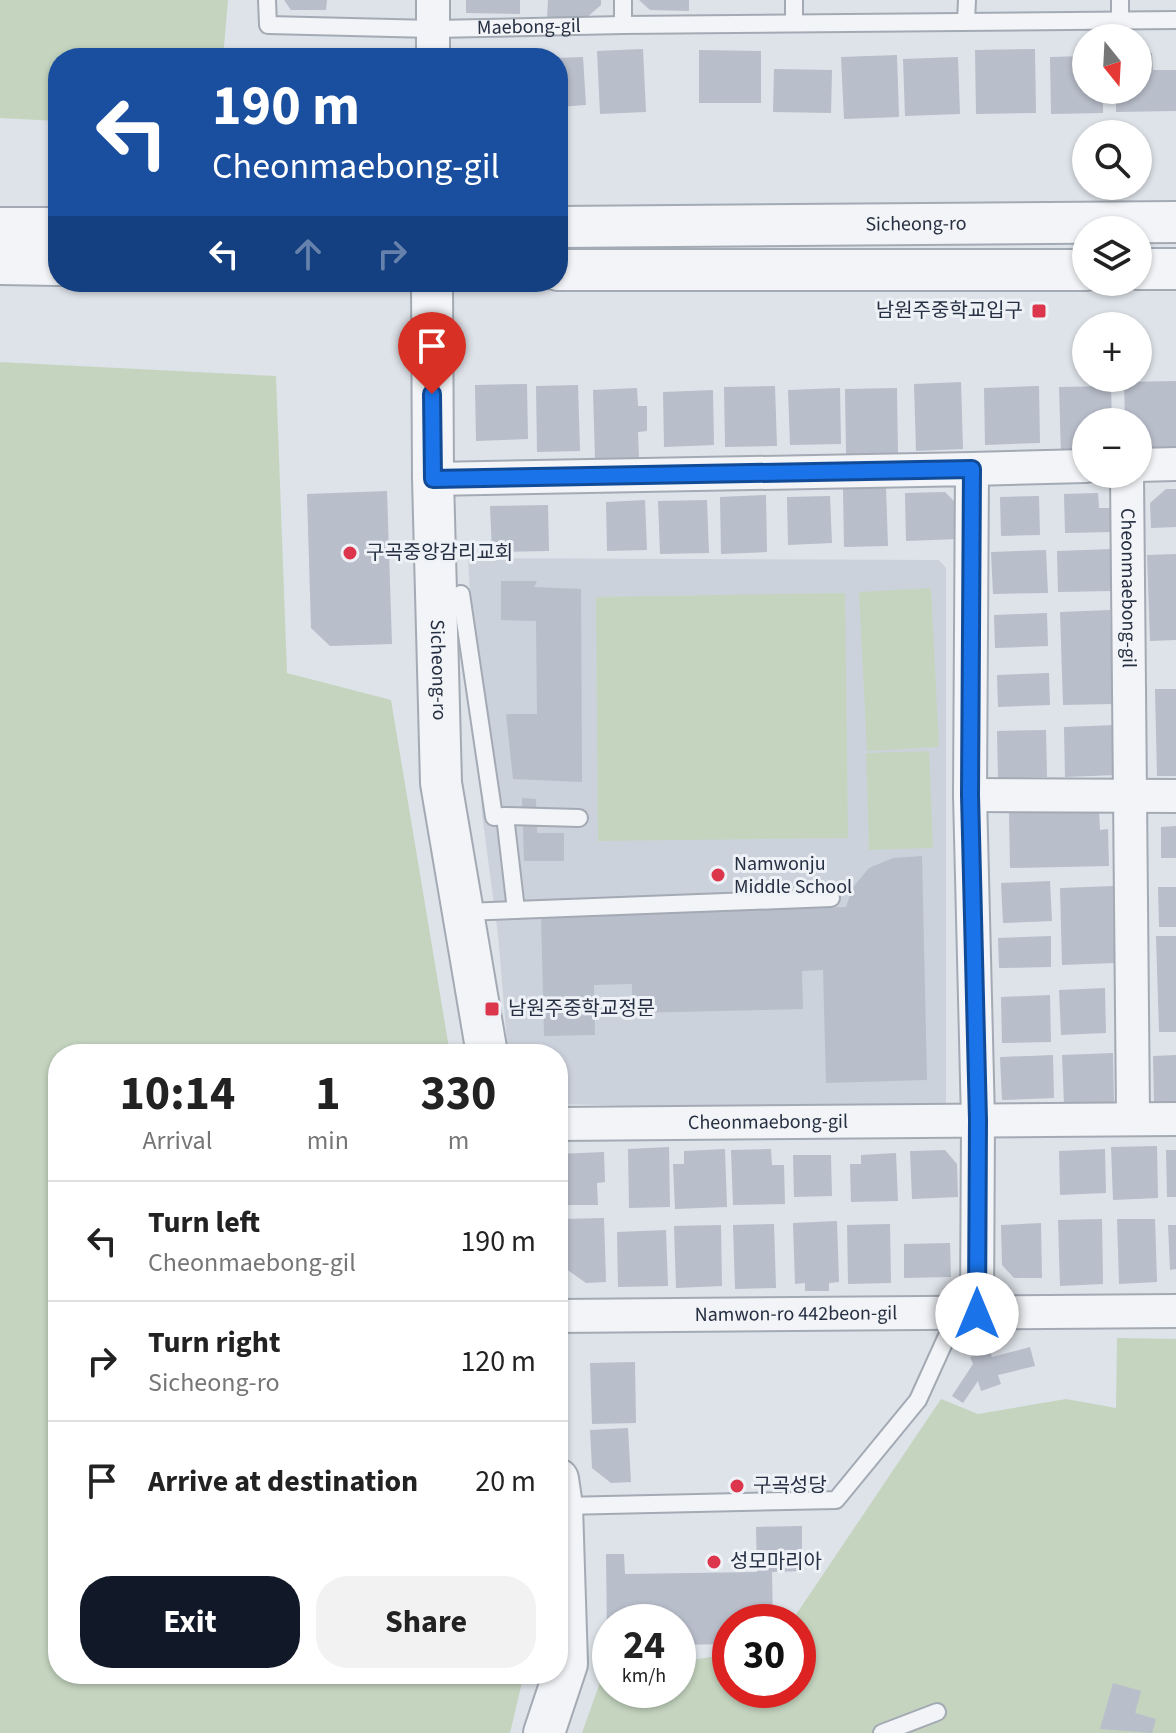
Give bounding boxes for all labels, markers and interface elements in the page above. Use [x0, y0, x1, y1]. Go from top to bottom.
street label: Maebong-gil [477, 12, 581, 42]
north arrow [1072, 24, 1152, 104]
map controls [1072, 24, 1152, 488]
text: 190 m [212, 67, 360, 146]
icon: left [80, 80, 184, 184]
button: search [1072, 120, 1152, 200]
text: Cheonmaebong-gil [212, 141, 500, 192]
street label: Sicheong-ro [865, 210, 967, 239]
button: layers [1072, 216, 1152, 296]
icon: left [202, 232, 246, 276]
icon: ahead [286, 232, 330, 276]
icon: right [370, 232, 414, 276]
place label: 남원주중학교입구 [876, 297, 1023, 325]
marker: 남원주중학교입구 [1030, 302, 1048, 320]
pin [398, 312, 466, 394]
button: + [1072, 312, 1152, 392]
icon: arrive [410, 324, 454, 368]
button: − [1072, 408, 1152, 488]
street label: Cheonmaebong-gil [1113, 508, 1143, 668]
place label: 구곡중앙감리교회 [366, 539, 513, 567]
marker: 구곡중앙감리교회 [341, 544, 359, 562]
street label: Sicheong-ro [423, 619, 453, 721]
place label: Namwonju Middle School [734, 850, 852, 901]
marker: Namwonju Middle School [709, 866, 727, 884]
place label: 남원주중학교정문 [508, 995, 655, 1023]
marker: 남원주중학교정문 [483, 1000, 501, 1018]
text: 10:14 [119, 1060, 235, 1128]
text: 1 [315, 1060, 341, 1128]
text: 330 [420, 1060, 496, 1128]
street label: Cheonmaebong-gil [688, 1108, 848, 1137]
text: Arrival [142, 1122, 212, 1159]
text: min [307, 1122, 349, 1159]
text: m [448, 1122, 469, 1159]
text: Turn left [148, 1201, 260, 1244]
icon: left [80, 1219, 124, 1263]
text: 190 m [460, 1220, 536, 1263]
text: Cheonmaebong-gil [148, 1244, 356, 1281]
position arrow [935, 1272, 1019, 1356]
street label: Namwon-ro 442beon-gil [695, 1299, 897, 1329]
text: Turn right [148, 1321, 280, 1364]
icon: right [80, 1339, 124, 1383]
text: 120 m [460, 1340, 536, 1383]
text: Sicheong-ro [148, 1364, 280, 1401]
icon: arrive [80, 1459, 124, 1503]
text: Arrive at destination [148, 1460, 418, 1503]
text: 20 m [475, 1460, 536, 1503]
place label: 구곡성당 [753, 1472, 827, 1500]
marker: 구곡성당 [728, 1477, 746, 1495]
place label: 성모마리아 [730, 1548, 822, 1576]
marker: 성모마리아 [705, 1553, 723, 1571]
button: Exit [80, 1576, 300, 1668]
button: Share [316, 1576, 536, 1668]
speed limit sign: 30 [712, 1604, 816, 1708]
text: 24 [623, 1617, 665, 1674]
text: km/h [622, 1662, 666, 1690]

